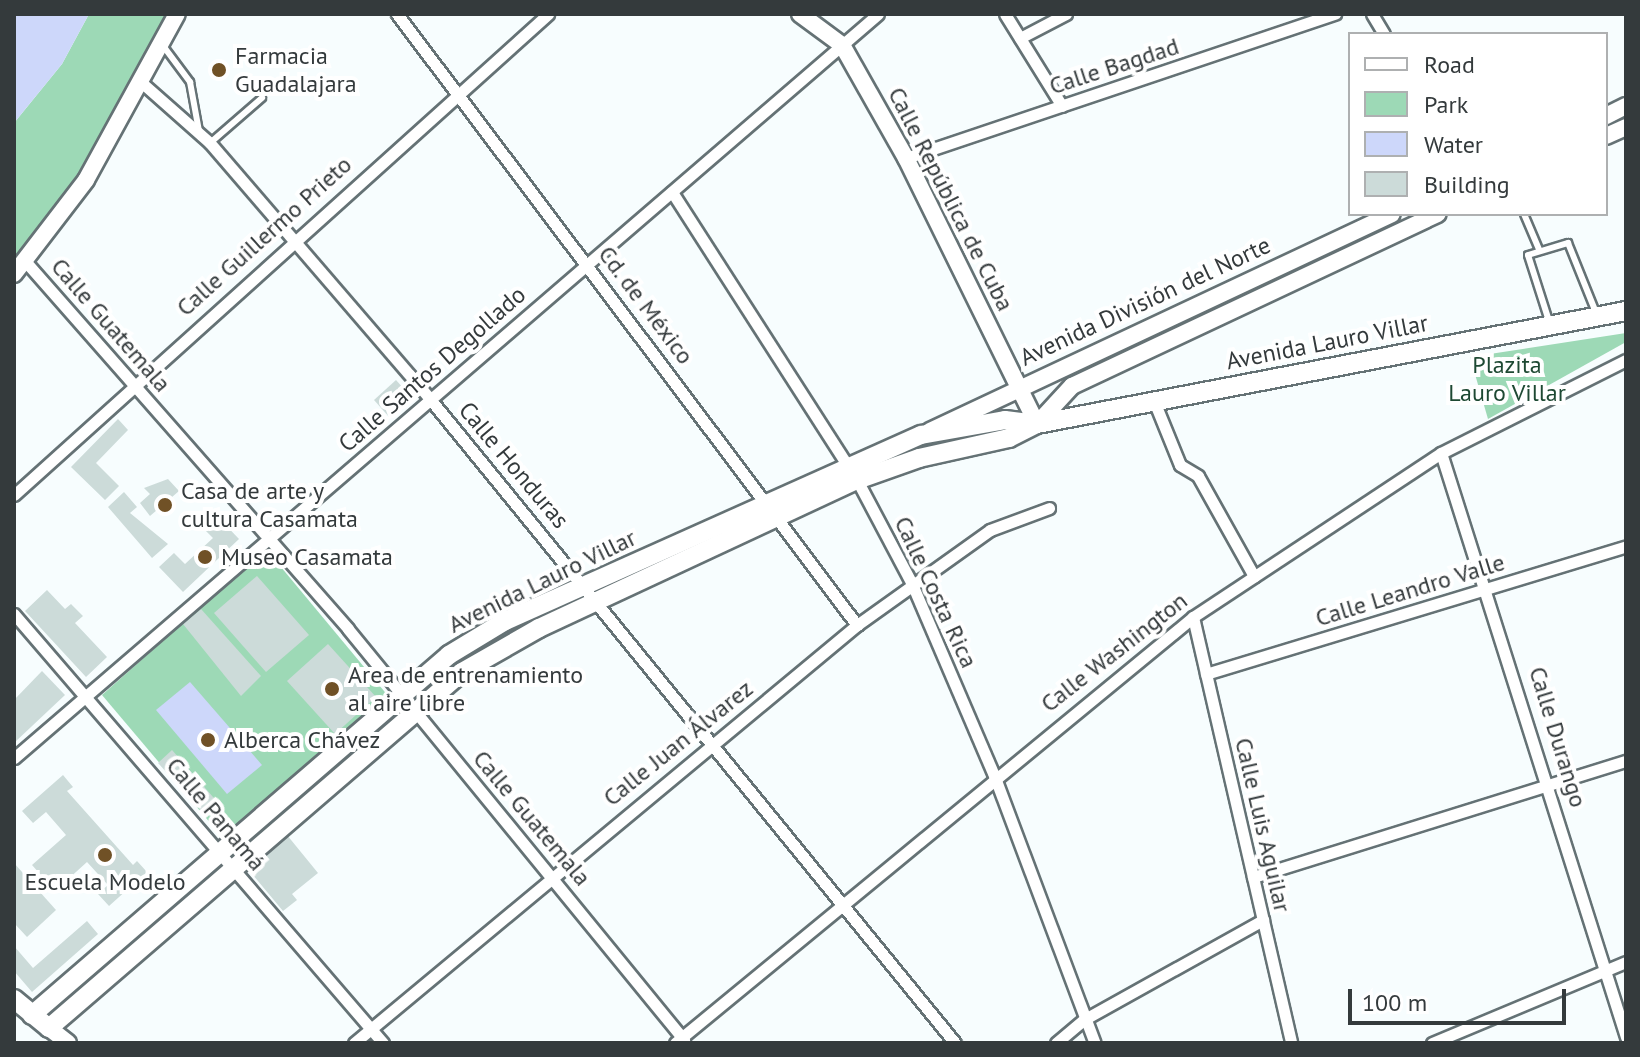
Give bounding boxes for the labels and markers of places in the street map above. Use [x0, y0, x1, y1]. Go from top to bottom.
place label: Farmacia Guadalajara [235, 42, 357, 98]
marker: Farmacia Guadalajara [210, 61, 228, 79]
place label: Casa de arte y cultura Casamata [181, 477, 358, 533]
marker: Casa de arte y cultura Casamata [156, 496, 174, 514]
place label: Museo Casamata [221, 543, 393, 571]
marker: Museo Casamata [196, 548, 214, 566]
place label: Area de entrenamiento al aire libre [348, 661, 583, 717]
marker: Area de entrenamiento al aire libre [323, 680, 341, 698]
place label: Alberca Chávez [224, 726, 380, 754]
marker: Alberca Chávez [199, 731, 217, 749]
marker: Escuela Modelo [96, 846, 114, 864]
place label: Escuela Modelo [24, 868, 186, 896]

